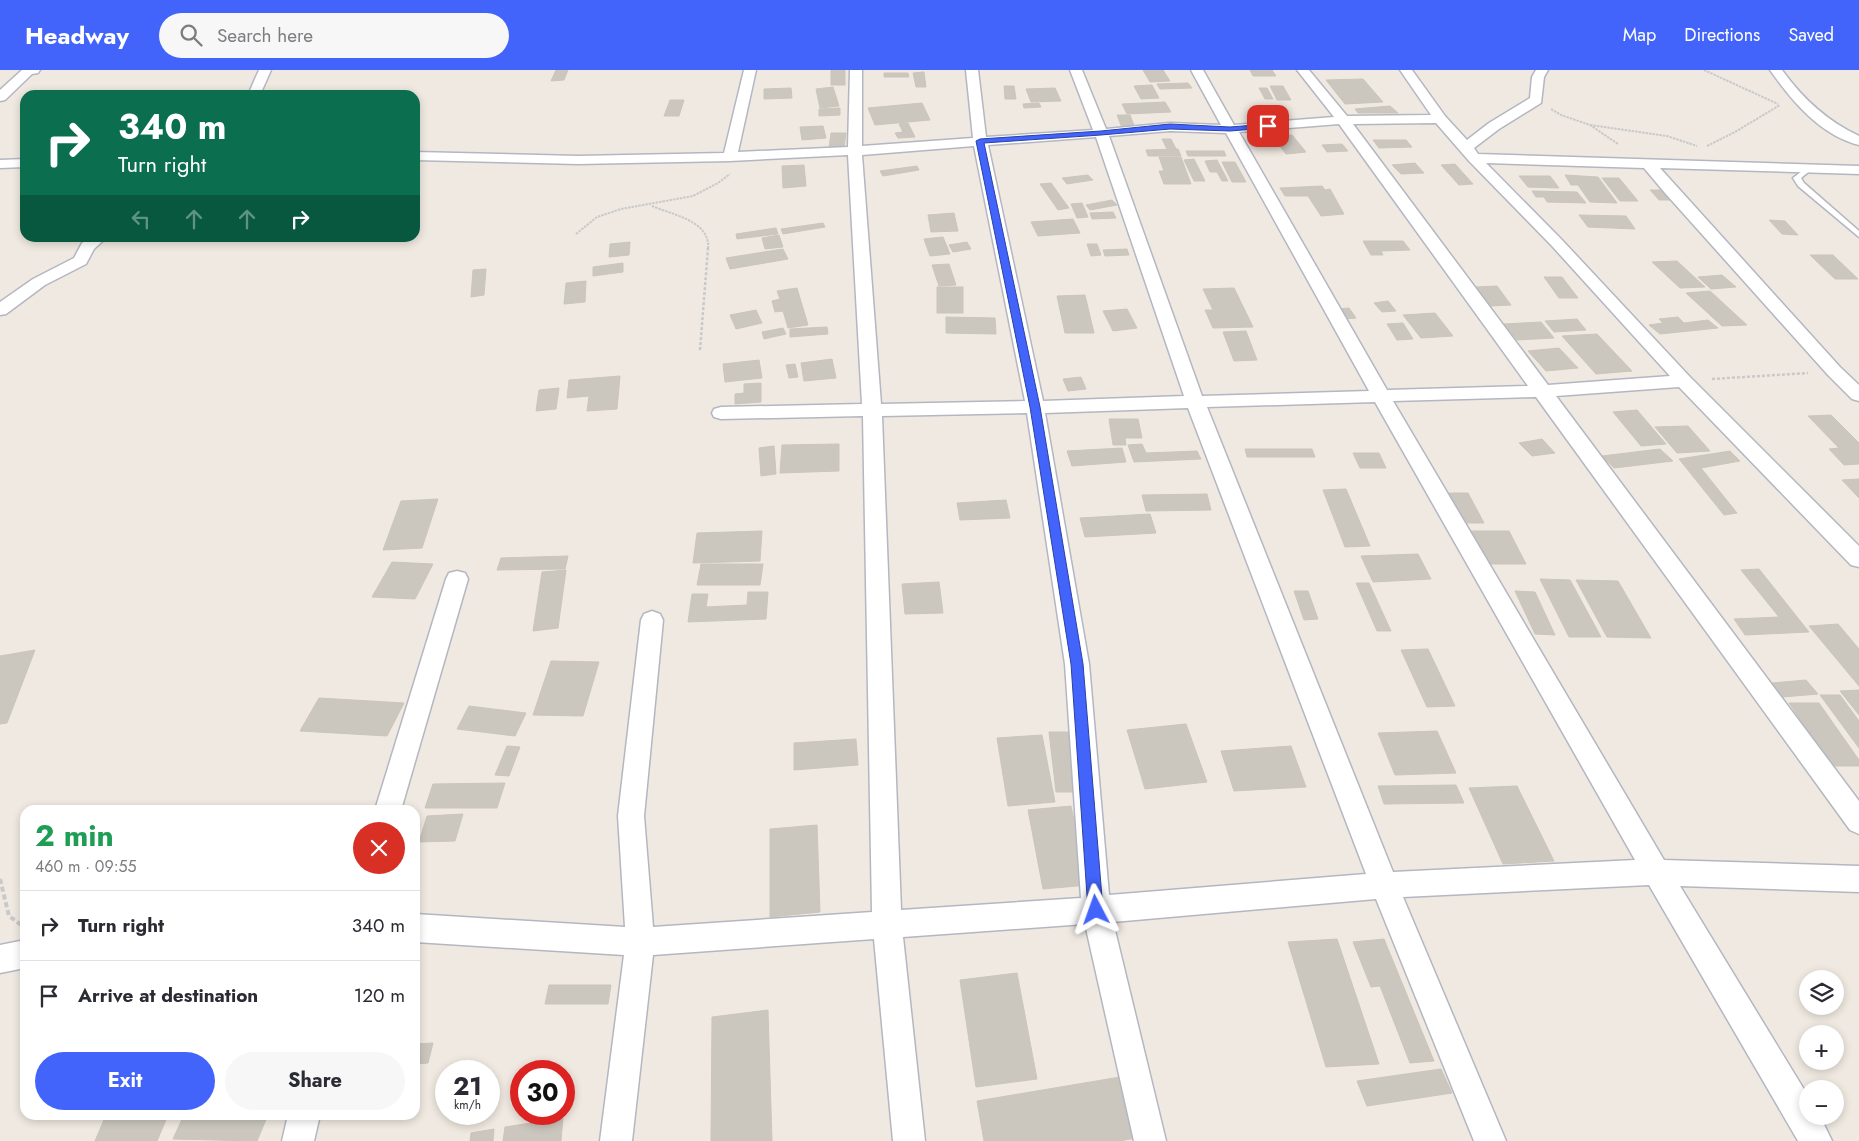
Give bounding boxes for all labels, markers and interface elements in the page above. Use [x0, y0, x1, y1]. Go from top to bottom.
search box [159, 13, 509, 58]
text: Headway [25, 18, 129, 53]
icon: search [177, 21, 205, 49]
text: Search here [217, 22, 313, 49]
text: Map [1623, 22, 1656, 48]
text: Directions [1684, 22, 1760, 48]
text: Saved [1788, 22, 1834, 48]
text: 340 m [118, 102, 227, 152]
pin [1247, 105, 1289, 147]
icon: right [35, 110, 100, 175]
icon: arrive [1254, 112, 1282, 140]
text: Turn right [118, 148, 206, 180]
icon: left [127, 205, 155, 233]
icon: ahead [180, 205, 208, 233]
icon: ahead [233, 205, 261, 233]
icon: right [286, 205, 314, 233]
text: 2 min [35, 814, 114, 857]
button: close [353, 822, 405, 874]
text: 460 m · 09:55 [35, 855, 137, 878]
position arrow [1069, 883, 1121, 935]
icon: right [35, 912, 63, 940]
text: Turn right [78, 912, 164, 939]
text: 340 m [352, 912, 405, 939]
map controls [1799, 970, 1844, 1125]
button: layers [1799, 970, 1844, 1015]
icon: arrive [35, 982, 63, 1010]
text: Arrive at destination [78, 982, 258, 1009]
text: 120 m [354, 982, 405, 1009]
button: + [1799, 1025, 1844, 1070]
button: Exit [35, 1052, 215, 1110]
button: Share [225, 1052, 405, 1110]
speed limit sign: 30 [510, 1060, 575, 1125]
text: 21 [453, 1068, 482, 1104]
button: − [1799, 1080, 1844, 1125]
text: km/h [454, 1096, 481, 1114]

